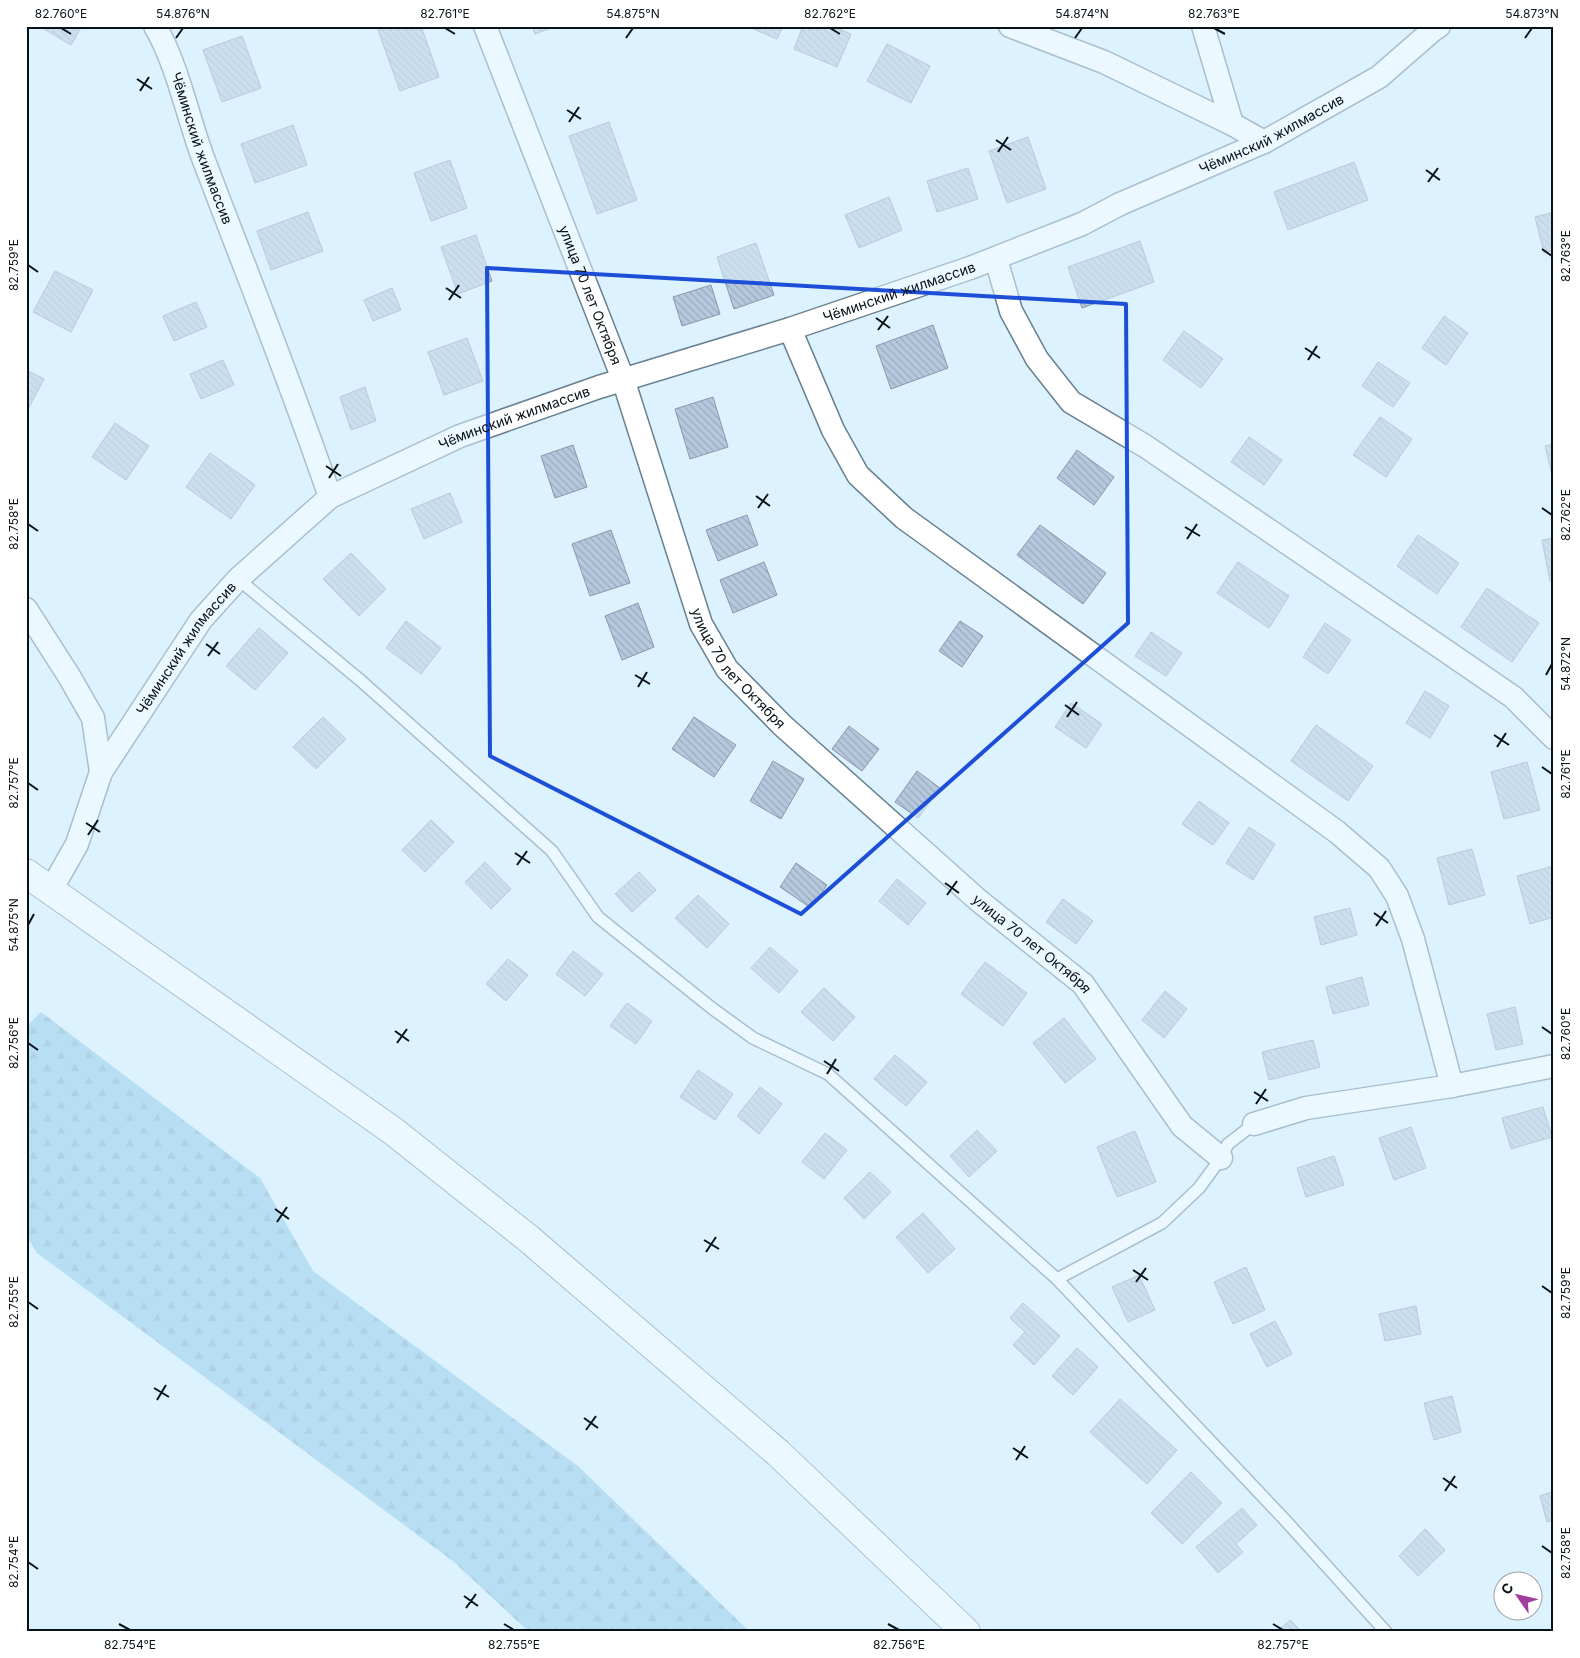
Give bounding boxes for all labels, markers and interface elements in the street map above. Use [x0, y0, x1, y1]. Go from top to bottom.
text: 82.760°E [35, 6, 87, 21]
text: 54.876°N [156, 6, 210, 21]
text: 82.761°E [420, 6, 470, 21]
text: 54.875°N [606, 6, 660, 21]
text: 82.762°E [804, 6, 856, 21]
text: 54.874°N [1055, 6, 1109, 21]
text: 82.763°E [1188, 6, 1240, 21]
text: 54.873°N [1505, 6, 1559, 21]
street label: Чёминский жилмассив [168, 70, 237, 227]
street label: Чёминский жилмассив [1196, 90, 1346, 177]
street label: улица 70 лет Октября [556, 223, 626, 367]
text: 82.763°E [1558, 230, 1573, 282]
text: 82.759°E [6, 239, 21, 291]
street label: Чёминский жилмассив [821, 258, 978, 325]
street label: Чёминский жилмассив [436, 382, 592, 453]
text: 82.762°E [1558, 489, 1573, 541]
text: 82.758°E [6, 498, 21, 550]
street label: Чёминский жилмассив [132, 578, 239, 718]
street label: улица 70 лет Октября [688, 606, 789, 732]
text: 54.872°N [1558, 637, 1573, 691]
text: 82.761°E [1558, 749, 1573, 799]
text: 82.757°E [6, 757, 21, 809]
street label: улица 70 лет Октября [969, 890, 1096, 996]
text: 54.875°N [6, 898, 21, 952]
text: 82.760°E [1558, 1008, 1573, 1060]
text: 82.756°E [6, 1017, 21, 1069]
text: 82.759°E [1558, 1267, 1573, 1319]
text: 82.755°E [6, 1276, 21, 1328]
text: 82.758°E [1558, 1527, 1573, 1579]
text: 82.754°E [6, 1536, 21, 1588]
north arrow [1492, 1570, 1542, 1620]
text: С [1497, 1579, 1517, 1597]
text: 82.754°E [104, 1637, 156, 1652]
text: 82.755°E [488, 1637, 540, 1652]
text: 82.756°E [873, 1637, 925, 1652]
text: 82.757°E [1257, 1637, 1309, 1652]

